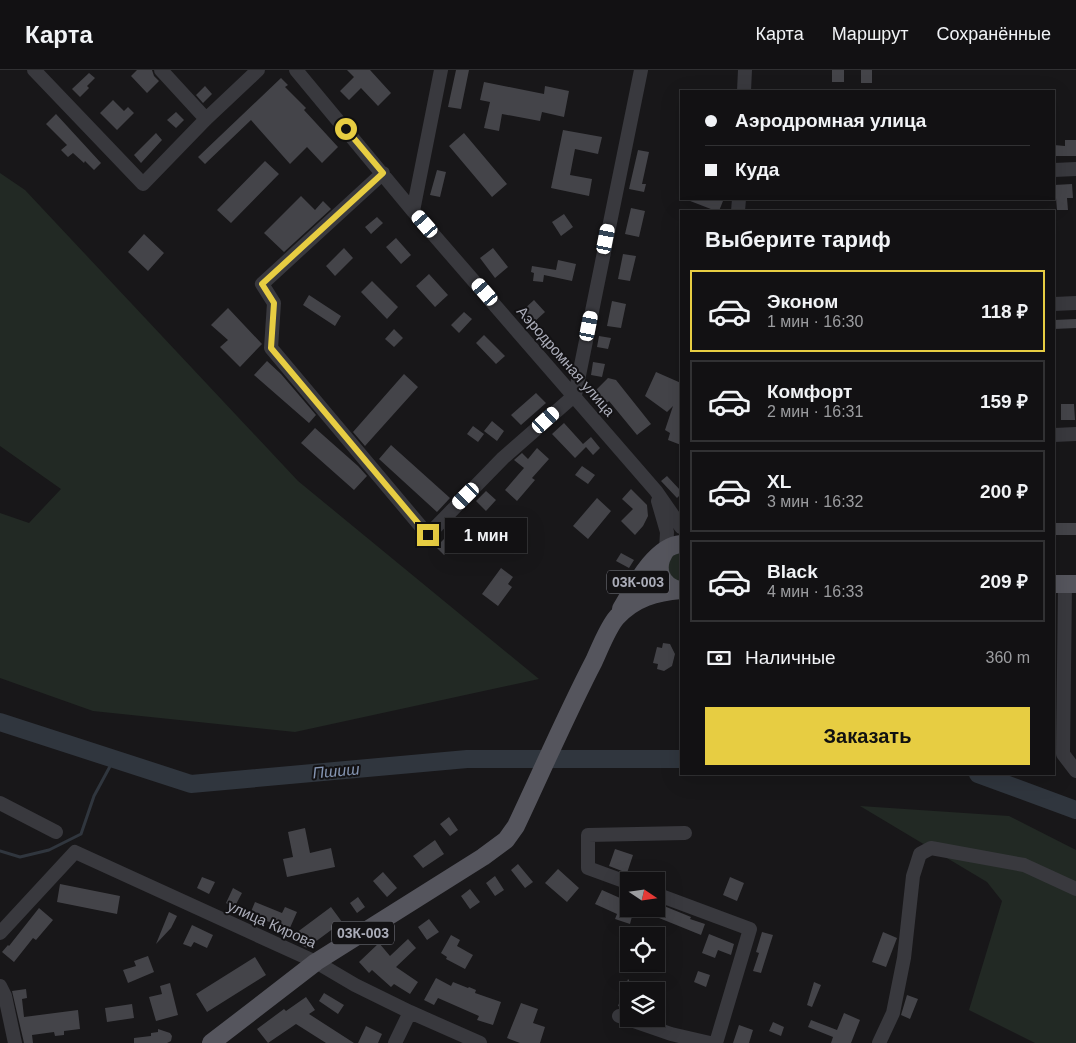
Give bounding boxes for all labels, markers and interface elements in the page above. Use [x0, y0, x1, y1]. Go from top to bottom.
text: Карта [25, 21, 93, 48]
text: Карта [756, 24, 804, 44]
text: Маршрут [832, 24, 908, 44]
text: Сохранённые [936, 24, 1051, 44]
text: Аэродромная улица [735, 110, 926, 131]
route start [335, 118, 357, 140]
text: Куда [735, 159, 779, 180]
car [409, 208, 440, 240]
car [595, 223, 616, 255]
text: Выберите тариф [705, 227, 891, 252]
car [469, 276, 500, 308]
icon: car [707, 289, 752, 334]
text: Эконом [767, 291, 838, 312]
text: 118 ₽ [981, 301, 1028, 322]
street label: Аэродромная улица [514, 302, 619, 420]
car [578, 310, 599, 342]
text: 1 мин · 16:30 [767, 313, 863, 330]
icon: car [707, 379, 752, 424]
text: Комфорт [767, 381, 852, 402]
text: 159 ₽ [980, 391, 1028, 412]
text: 2 мин · 16:31 [767, 403, 863, 420]
car [529, 404, 562, 436]
icon: car [707, 469, 752, 514]
text: XL [767, 471, 791, 492]
car [450, 480, 481, 512]
text: 200 ₽ [980, 481, 1028, 502]
text: 3 мин · 16:32 [767, 493, 863, 510]
callout: 1 мин [446, 518, 528, 552]
route end [417, 524, 439, 546]
text: 1 мин [464, 527, 508, 544]
icon: car [707, 559, 752, 604]
text: Black [767, 561, 818, 582]
road number: 03К-003 [607, 571, 669, 594]
text: 209 ₽ [980, 571, 1028, 592]
text: 4 мин · 16:33 [767, 583, 863, 600]
icon: cash [705, 644, 733, 672]
text: Наличные [745, 647, 836, 668]
text: 360 m [986, 649, 1030, 666]
button: Заказать [705, 707, 1030, 765]
water label: Пшиш [312, 760, 360, 782]
north arrow [620, 872, 665, 918]
map controls [620, 872, 665, 1027]
street label: улица Кирова [225, 897, 320, 951]
road number: 03К-003 [332, 921, 394, 944]
button: locate [620, 927, 665, 972]
button: layers [620, 982, 665, 1027]

